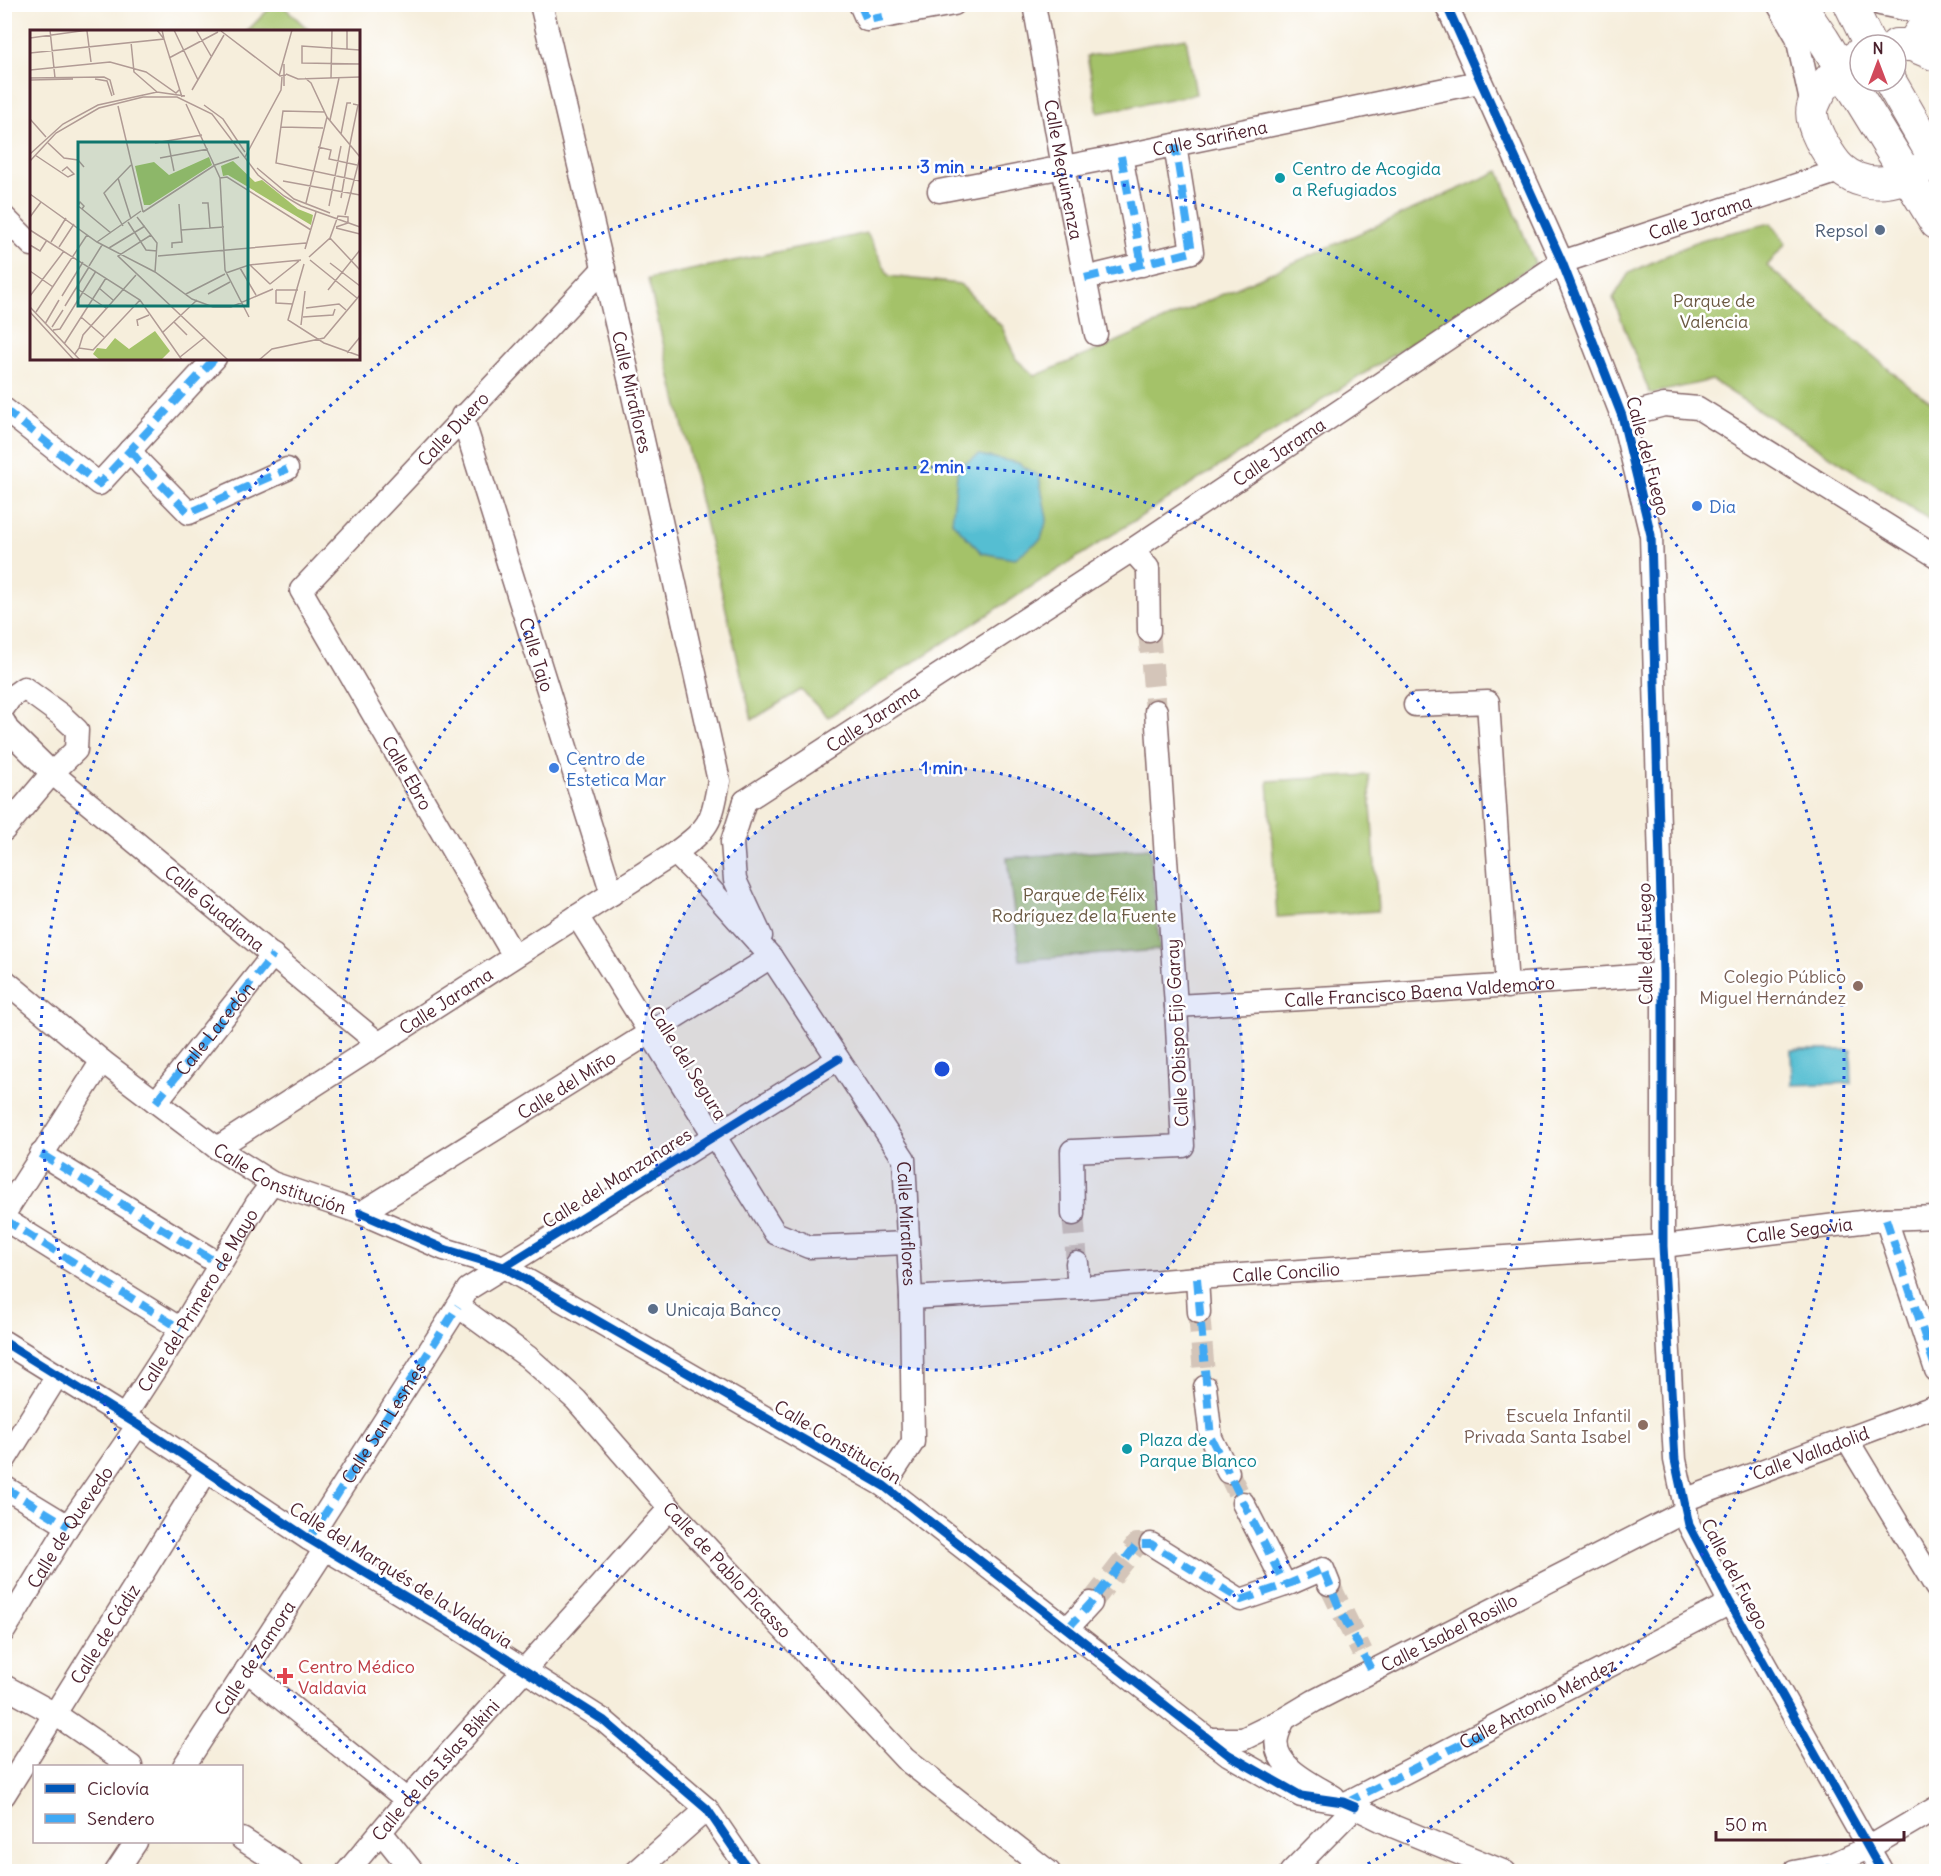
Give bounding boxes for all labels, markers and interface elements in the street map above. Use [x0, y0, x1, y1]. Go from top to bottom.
inset map [30, 30, 360, 360]
north arrow [1848, 33, 1908, 93]
text: N [1872, 38, 1884, 58]
street label: Calle Mequinenza [1040, 97, 1089, 241]
street label: Calle Sariñena [1150, 115, 1269, 161]
text: 3 min [920, 155, 965, 178]
place label: Centro de Acogida a Refugiados [1292, 157, 1441, 201]
marker: Centro de Acogida a Refugiados [1273, 171, 1287, 185]
street label: Calle Jarama [1646, 189, 1754, 244]
place label: Repsol [1815, 219, 1868, 242]
marker: Repsol [1873, 223, 1887, 237]
park label: Parque de Valencia [1673, 289, 1755, 333]
street label: Calle Miraflores [607, 329, 657, 455]
street label: Calle Duero [412, 386, 494, 471]
street label: Calle del Fuego [1621, 394, 1675, 518]
street label: Calle Jarama [1228, 412, 1330, 491]
text: 2 min [920, 455, 965, 478]
place label: Dia [1709, 495, 1736, 518]
marker: Dia [1690, 499, 1704, 513]
street label: Calle Tajo [514, 614, 559, 695]
street label: Calle Jarama [821, 680, 924, 757]
street label: Calle Ebro [377, 732, 437, 814]
place label: Centro de Estetica Mar [566, 747, 667, 791]
text: 1 min [921, 756, 963, 779]
marker: Centro de Estetica Mar [547, 761, 561, 775]
street label: Calle Guadiana [160, 860, 270, 956]
park label: Parque de Félix Rodríguez de la Fuente [992, 883, 1177, 927]
street label: Calle del Fuego [1632, 883, 1658, 1005]
street label: Calle Obispo Eijo Garay [1161, 938, 1193, 1128]
street label: Calle Jarama [394, 962, 497, 1039]
place label: Colegio Público Miguel Hernández [1699, 965, 1846, 1009]
street label: Calle Francisco Baena Valdemoro [1284, 970, 1556, 1011]
street label: Calle Lacedón [170, 977, 259, 1080]
marker: Colegio Público Miguel Hernández [1851, 979, 1865, 993]
street label: Calle del Segura [644, 1002, 732, 1124]
street label: Calle del Miño [513, 1045, 620, 1124]
centre of rings [932, 1059, 952, 1079]
street label: Calle del Manzanares [538, 1123, 696, 1233]
street label: Calle Constitución [209, 1137, 350, 1219]
street label: Calle Miraflores [893, 1161, 922, 1286]
street label: Calle del Primero de Mayo [132, 1204, 263, 1396]
street label: Calle Segovia [1745, 1212, 1854, 1247]
street label: Calle Concilio [1232, 1257, 1341, 1287]
place label: Unicaja Banco [665, 1298, 781, 1321]
marker: Unicaja Banco [646, 1302, 660, 1316]
street label: Calle San Lesmes [336, 1358, 431, 1488]
street label: Calle Constitución [770, 1395, 906, 1489]
place label: Escuela Infantil Privada Santa Isabel [1464, 1404, 1631, 1448]
marker: Escuela Infantil Privada Santa Isabel [1636, 1418, 1650, 1432]
street label: Calle Valladolid [1749, 1420, 1872, 1485]
place label: Plaza de Parque Blanco [1139, 1428, 1257, 1472]
marker: Plaza de Parque Blanco [1120, 1442, 1134, 1456]
street label: Calle de Quevedo [21, 1461, 118, 1592]
street label: Calle del Marqués de la Valdavia [285, 1497, 517, 1653]
street label: Calle de Pablo Picasso [658, 1497, 797, 1643]
street label: Calle del Fuego [1696, 1515, 1774, 1633]
street label: Calle de Cádiz [65, 1579, 145, 1688]
street label: Calle Isabel Rosillo [1377, 1588, 1521, 1677]
street label: Calle de Zamora [209, 1596, 300, 1719]
street label: Calle Antonio Méndez [1455, 1653, 1621, 1754]
place label: Centro Médico Valdavia [298, 1655, 415, 1699]
marker: Centro Médico Valdavia [276, 1667, 294, 1685]
street label: Calle de las Islas Bikini [366, 1694, 504, 1846]
legend [33, 1765, 243, 1843]
text: Ciclovía [87, 1777, 149, 1800]
scale bar [1716, 1804, 1904, 1842]
text: Sendero [87, 1807, 155, 1830]
text: 50 m [1725, 1813, 1767, 1836]

